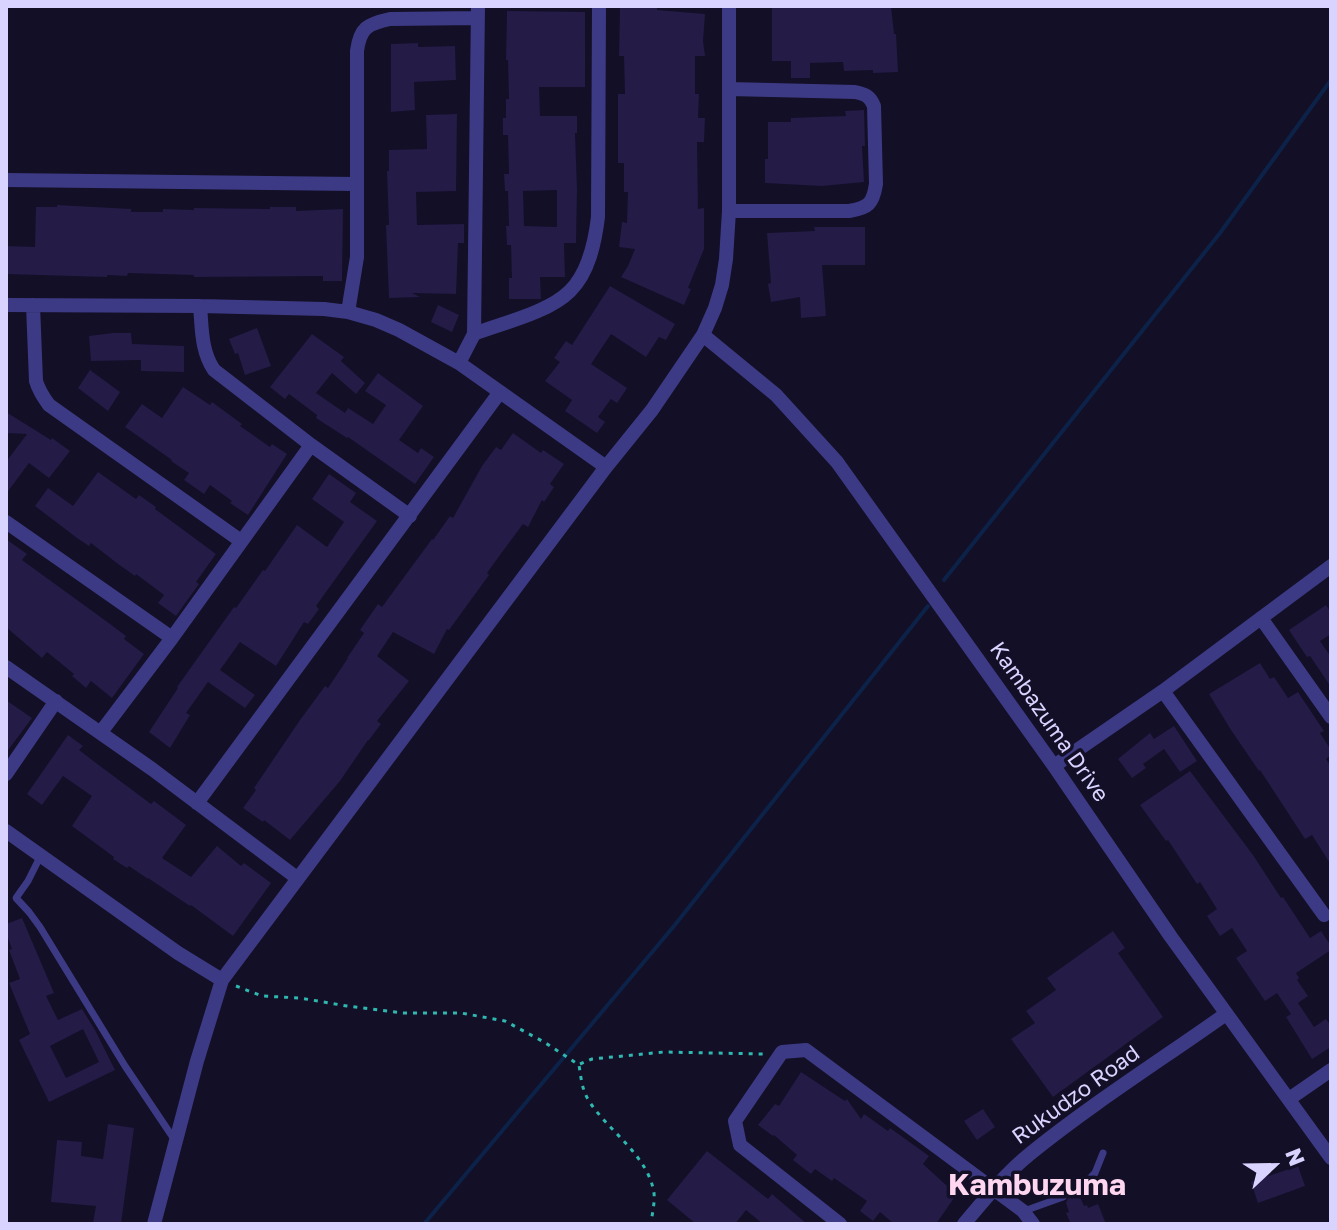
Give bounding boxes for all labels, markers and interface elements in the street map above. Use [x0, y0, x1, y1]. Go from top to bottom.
street label: Kambazuma Drive [984, 637, 1114, 807]
street label: Rukudzo Road [1007, 1040, 1145, 1150]
north arrow [1233, 1126, 1313, 1206]
text: N [1280, 1144, 1311, 1170]
district label: Kambuzuma [948, 1167, 1126, 1203]

